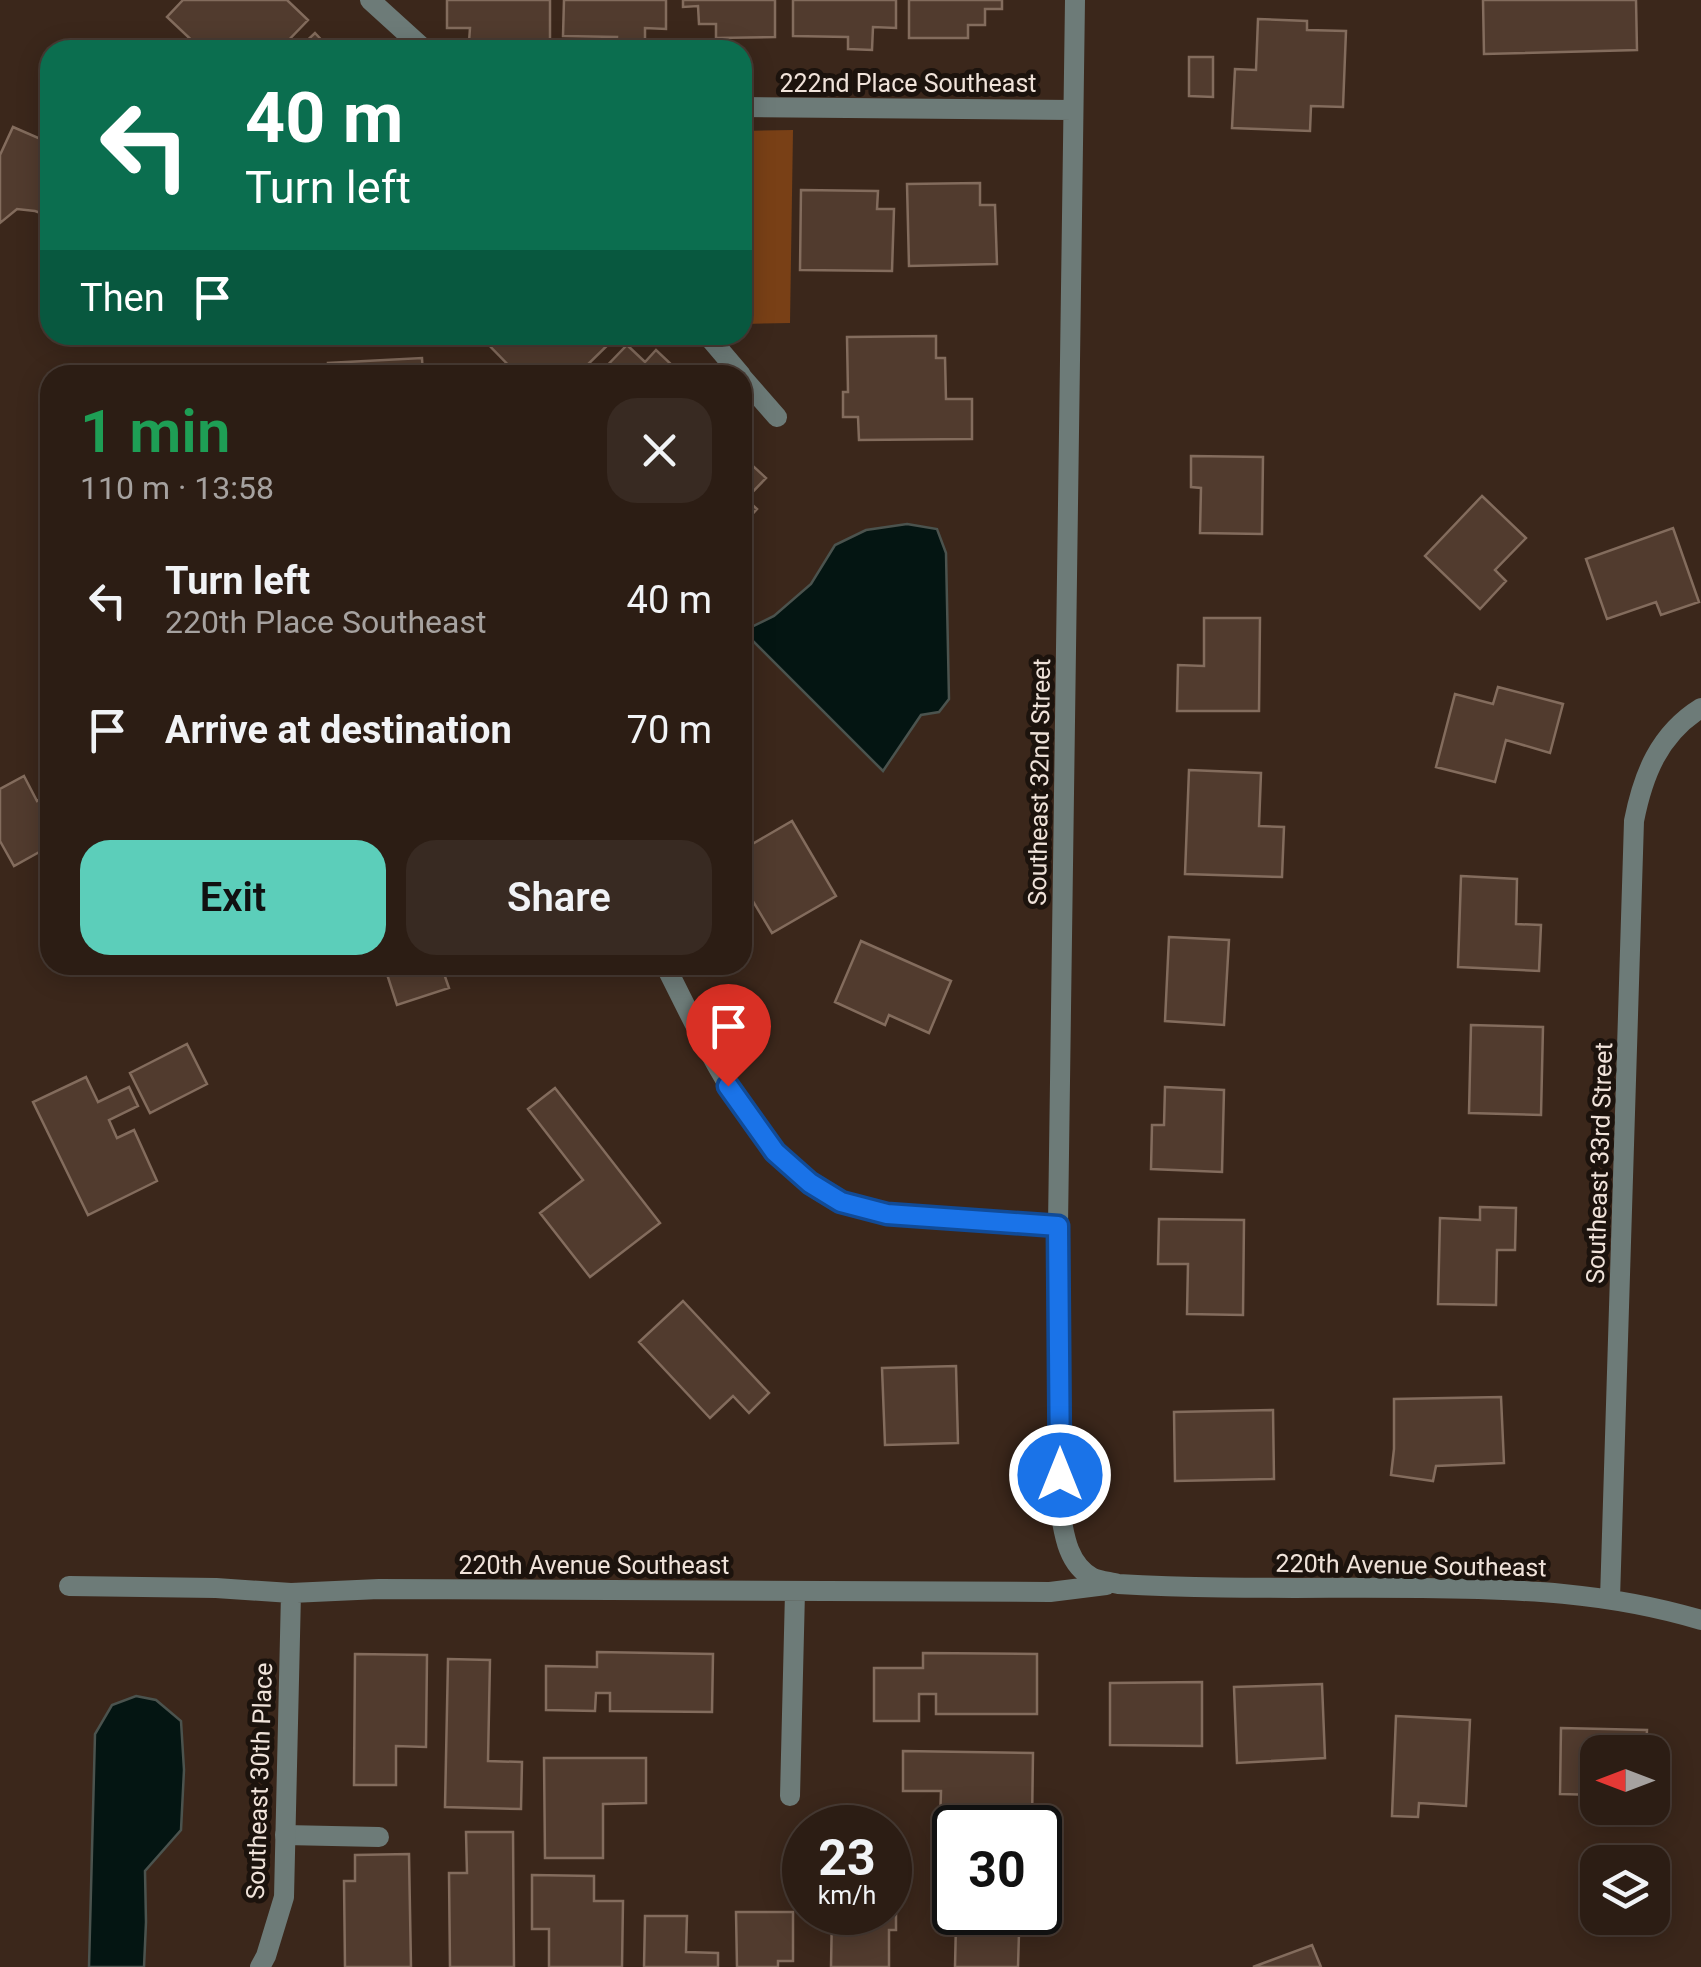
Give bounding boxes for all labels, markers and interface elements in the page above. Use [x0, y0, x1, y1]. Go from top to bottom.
street label: 222nd Place Southeast [779, 69, 1037, 98]
text: 40 m [245, 77, 403, 159]
icon: left [80, 80, 210, 210]
text: Turn left [245, 161, 411, 214]
icon: arrive [185, 270, 240, 325]
text: Then [80, 276, 165, 320]
text: 1 min [80, 396, 230, 467]
button: close [607, 398, 712, 503]
text: 110 m · 13:58 [80, 469, 274, 507]
text: Turn left [165, 559, 310, 603]
icon: left [80, 573, 135, 628]
text: 40 m [627, 578, 712, 622]
text: 220th Place Southeast [165, 603, 486, 641]
street label: Southeast 32nd Street [1023, 658, 1056, 906]
icon: arrive [80, 703, 135, 758]
text: Arrive at destination [165, 708, 512, 752]
text: 70 m [627, 708, 712, 752]
button: Exit [80, 840, 386, 955]
button: Share [406, 840, 712, 955]
pin [686, 984, 771, 1087]
icon: arrive [701, 999, 756, 1054]
street label: Southeast 33rd Street [1581, 1042, 1618, 1284]
position arrow [1008, 1423, 1112, 1527]
street label: 220th Avenue Southeast [1275, 1549, 1547, 1582]
street label: 220th Avenue Southeast [458, 1551, 730, 1580]
street label: Southeast 30th Place [241, 1662, 278, 1900]
north arrow [1580, 1735, 1670, 1825]
map controls [1580, 1735, 1670, 1935]
speed limit sign: 30 [932, 1805, 1062, 1935]
text: 23 [818, 1829, 876, 1887]
button: layers [1580, 1845, 1670, 1935]
text: km/h [818, 1881, 876, 1910]

